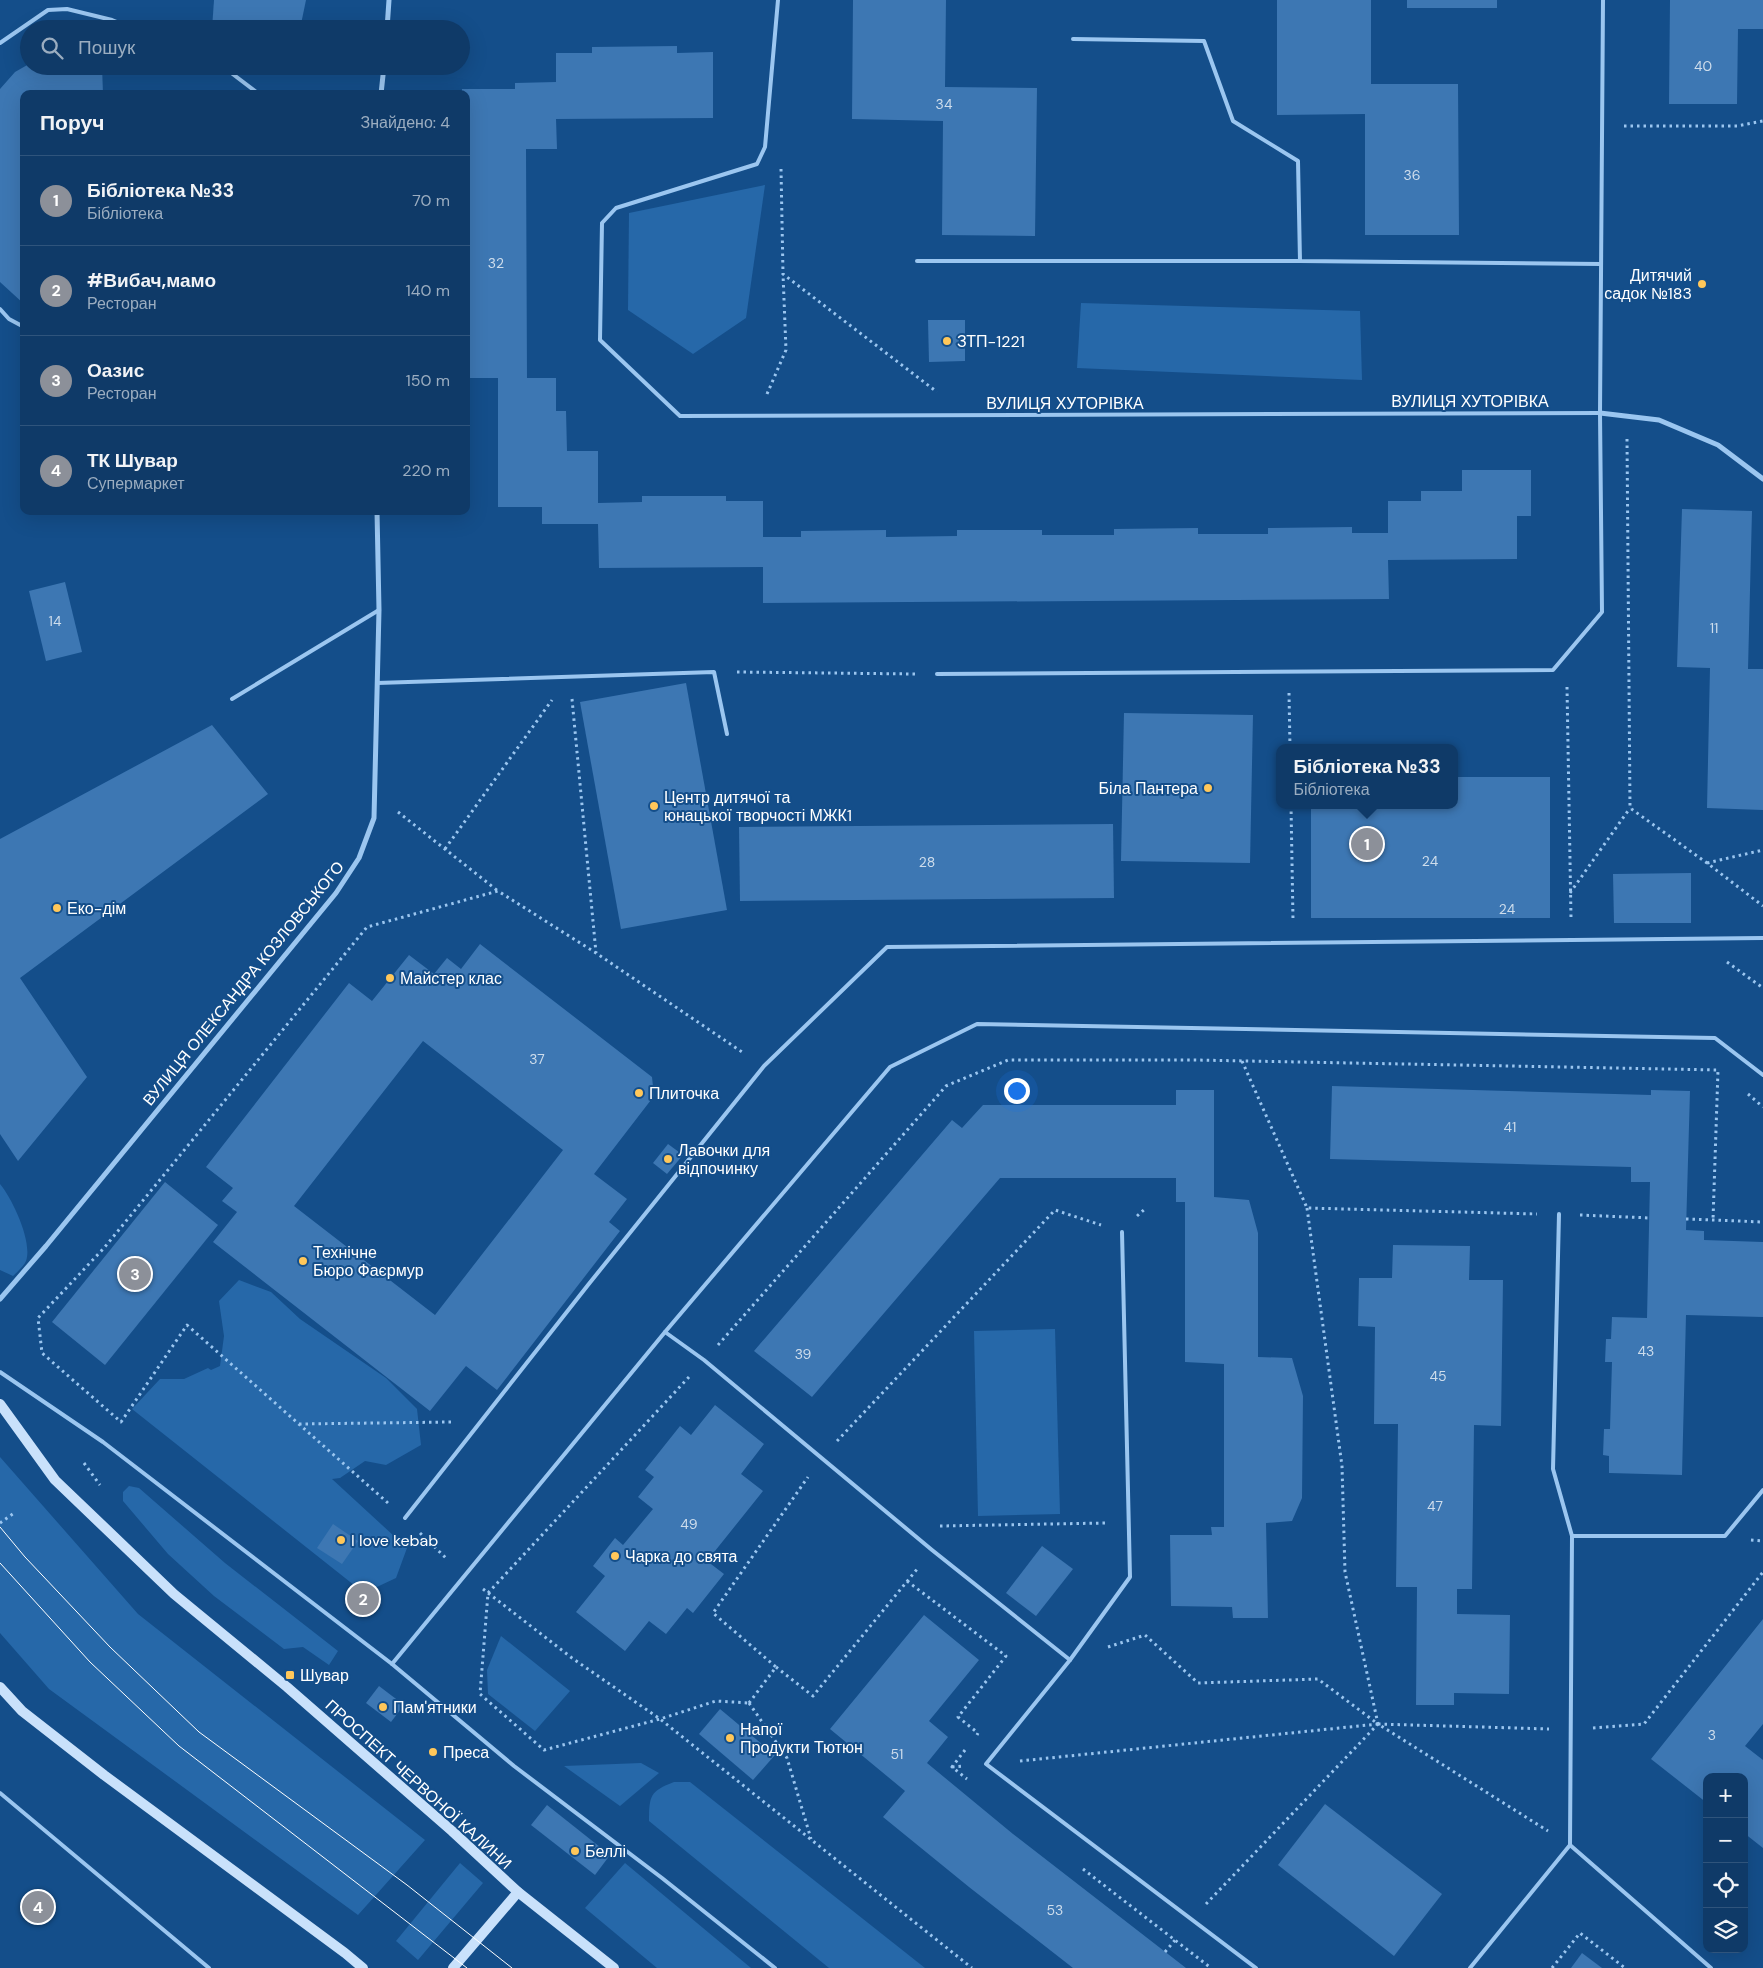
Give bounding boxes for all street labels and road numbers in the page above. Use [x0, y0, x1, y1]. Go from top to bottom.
street label: ВУЛИЦЯ ХУТОРІВКА [1391, 391, 1549, 412]
street label: ВУЛИЦЯ ХУТОРІВКА [986, 393, 1144, 414]
street label: ВУЛИЦЯ ОЛЕКСАНДРА КОЗЛОВСЬКОГО [138, 857, 349, 1110]
street label: ПРОСПЕКТ ЧЕРВОНОЇ КАЛИНИ [321, 1695, 516, 1874]

